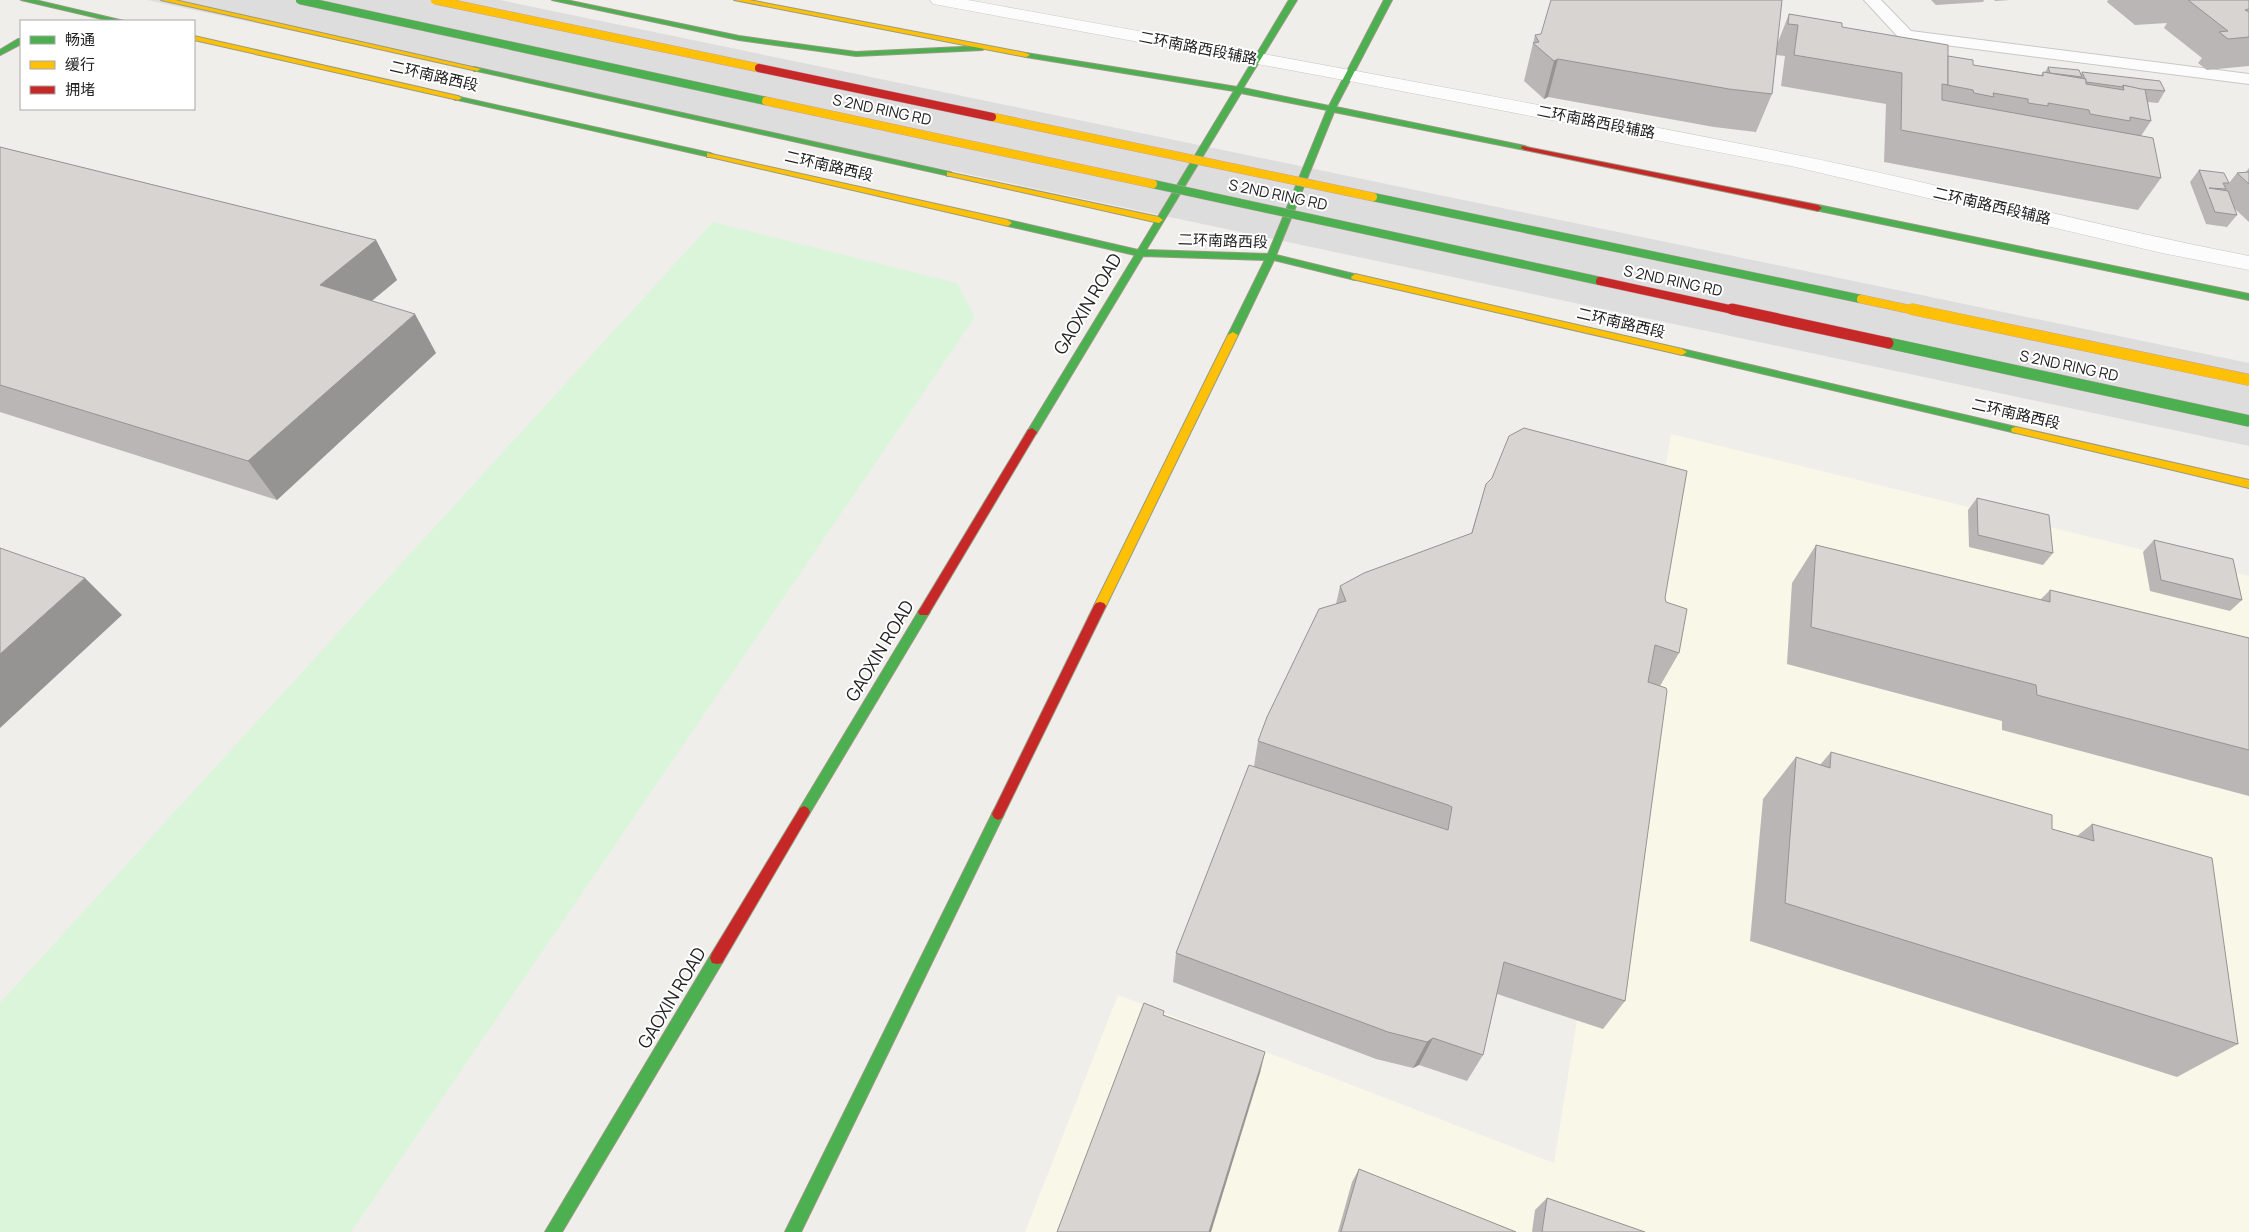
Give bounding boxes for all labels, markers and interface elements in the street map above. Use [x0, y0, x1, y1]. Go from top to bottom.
legend [20, 20, 195, 110]
street label: 二环南路西段辅路 [1137, 26, 1259, 69]
text: 畅通 [65, 29, 95, 50]
text: 缓行 [65, 54, 95, 75]
street label: 二环南路西段 [388, 55, 480, 96]
text: 拥堵 [65, 79, 95, 100]
street label: S 2ND RING RD [831, 89, 933, 130]
street label: 二环南路西段辅路 [1535, 100, 1657, 143]
street label: 二环南路西段 [783, 145, 875, 186]
street label: S 2ND RING RD [1227, 174, 1329, 215]
street label: 二环南路西段辅路 [1931, 182, 2053, 229]
street label: 二环南路西段 [1178, 228, 1268, 253]
street label: GAOXIN ROAD [1047, 248, 1127, 359]
street label: S 2ND RING RD [1622, 260, 1724, 301]
street label: 二环南路西段 [1575, 302, 1667, 343]
street label: S 2ND RING RD [2018, 345, 2120, 386]
street label: 二环南路西段 [1970, 393, 2062, 434]
street label: GAOXIN ROAD [839, 595, 919, 706]
street label: GAOXIN ROAD [631, 942, 711, 1053]

